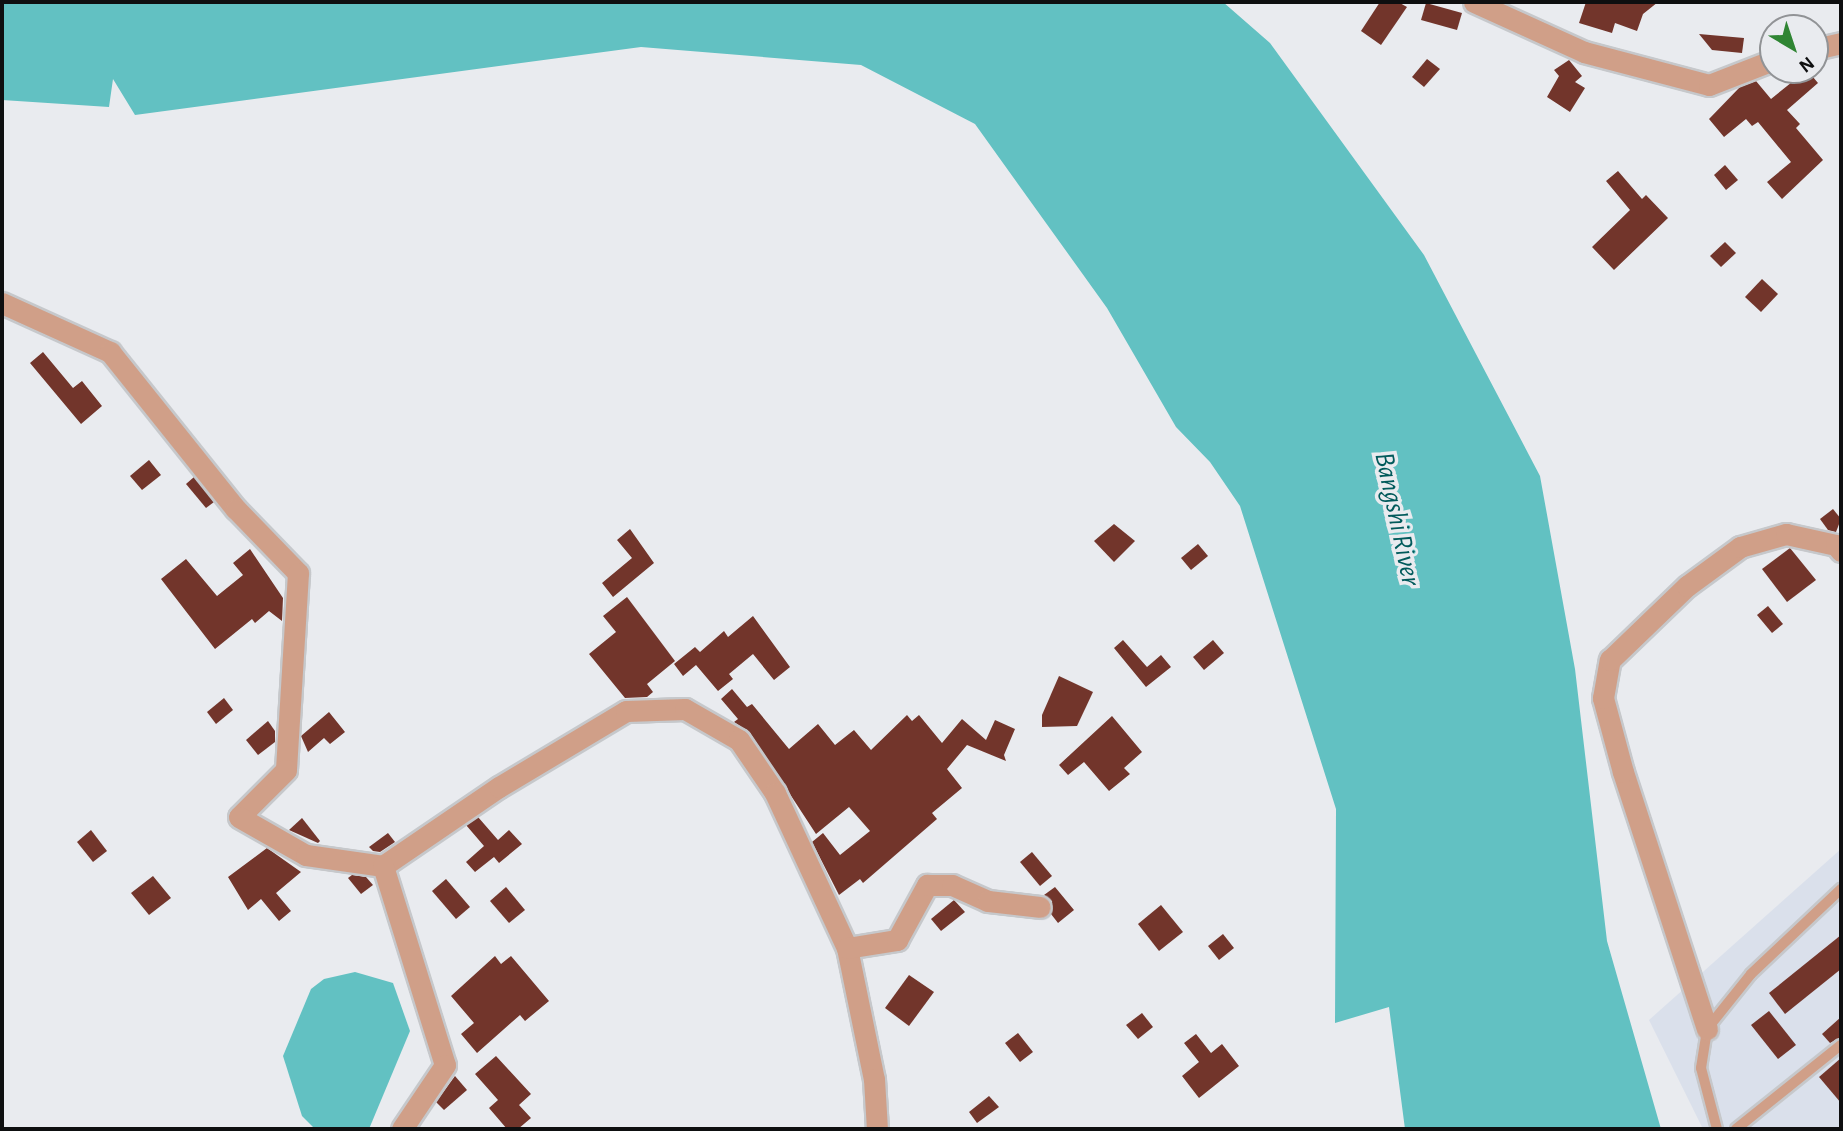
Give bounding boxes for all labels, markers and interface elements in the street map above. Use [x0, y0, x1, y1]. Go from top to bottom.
north arrow [1759, 14, 1829, 84]
text: N [1795, 53, 1817, 76]
water label: Bangshi River [1366, 449, 1428, 589]

